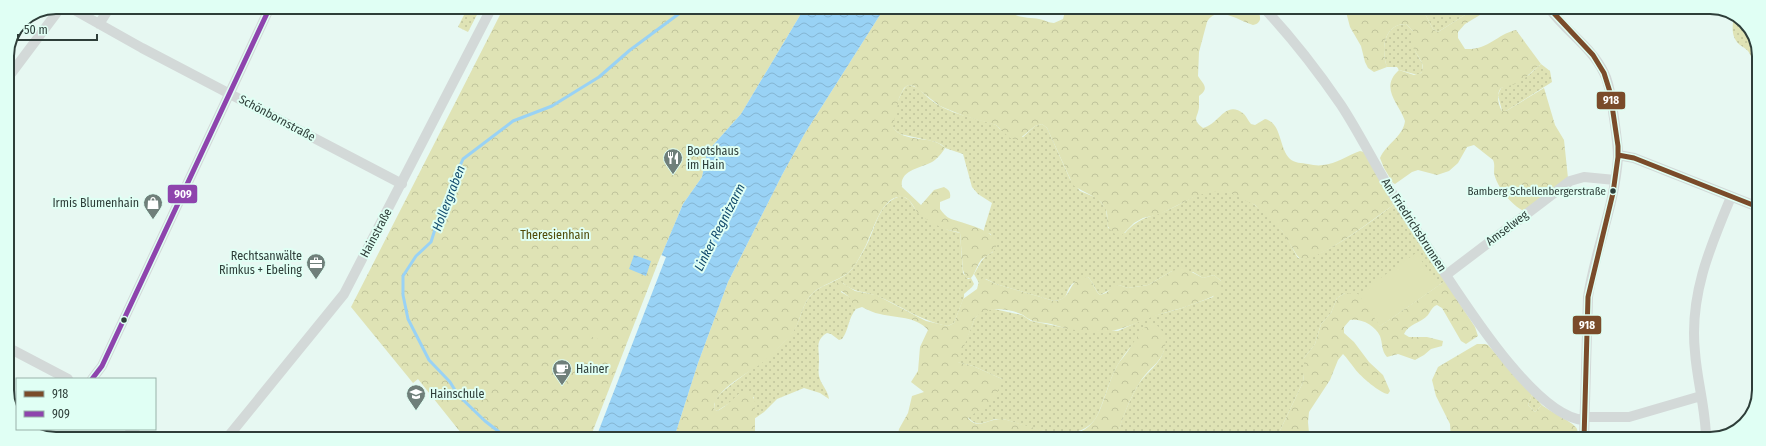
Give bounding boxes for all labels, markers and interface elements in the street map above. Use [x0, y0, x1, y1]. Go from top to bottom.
scale bar [18, 16, 97, 42]
text: 50 m [24, 23, 48, 37]
line badge: 918 [1596, 91, 1626, 110]
street label: Schönbornstraße [236, 92, 318, 144]
text: 918 [1603, 94, 1619, 107]
place label: Bootshaus im Hain [687, 144, 739, 172]
restaurant icon: Bootshaus im Hain [662, 147, 684, 175]
water label: Hollergraben [429, 163, 468, 233]
street label: Am Friedrichsbrunnen [1379, 176, 1449, 274]
water label: Linker Regnitzarm [691, 181, 748, 273]
line badge: 909 [167, 184, 198, 204]
place label: Bamberg Schellenbergerstraße [1467, 185, 1606, 198]
marker: Bamberg Schellenbergerstraße [1608, 186, 1618, 196]
text: 909 [174, 188, 192, 201]
shop icon: Irmis Blumenhain [142, 192, 164, 220]
place label: Irmis Blumenhain [52, 196, 139, 210]
street label: Hainstraße [357, 206, 395, 260]
street label: Amselweg [1483, 207, 1531, 248]
park label: Theresienhain [520, 228, 590, 242]
place label: Rechtsanwälte Rimkus + Ebeling [219, 249, 302, 277]
office icon: Rechtsanwälte Rimkus + Ebeling [305, 252, 327, 280]
unlabelled marker [119, 315, 129, 325]
line badge: 918 [1572, 315, 1602, 335]
text: 918 [1579, 319, 1595, 332]
cafe icon: Hainer [551, 358, 573, 386]
place label: Hainer [576, 362, 609, 376]
legend [16, 378, 156, 430]
school or university icon: Hainschule [405, 383, 427, 411]
text: 918 [52, 387, 68, 401]
place label: Hainschule [430, 387, 484, 401]
text: 909 [52, 407, 70, 421]

